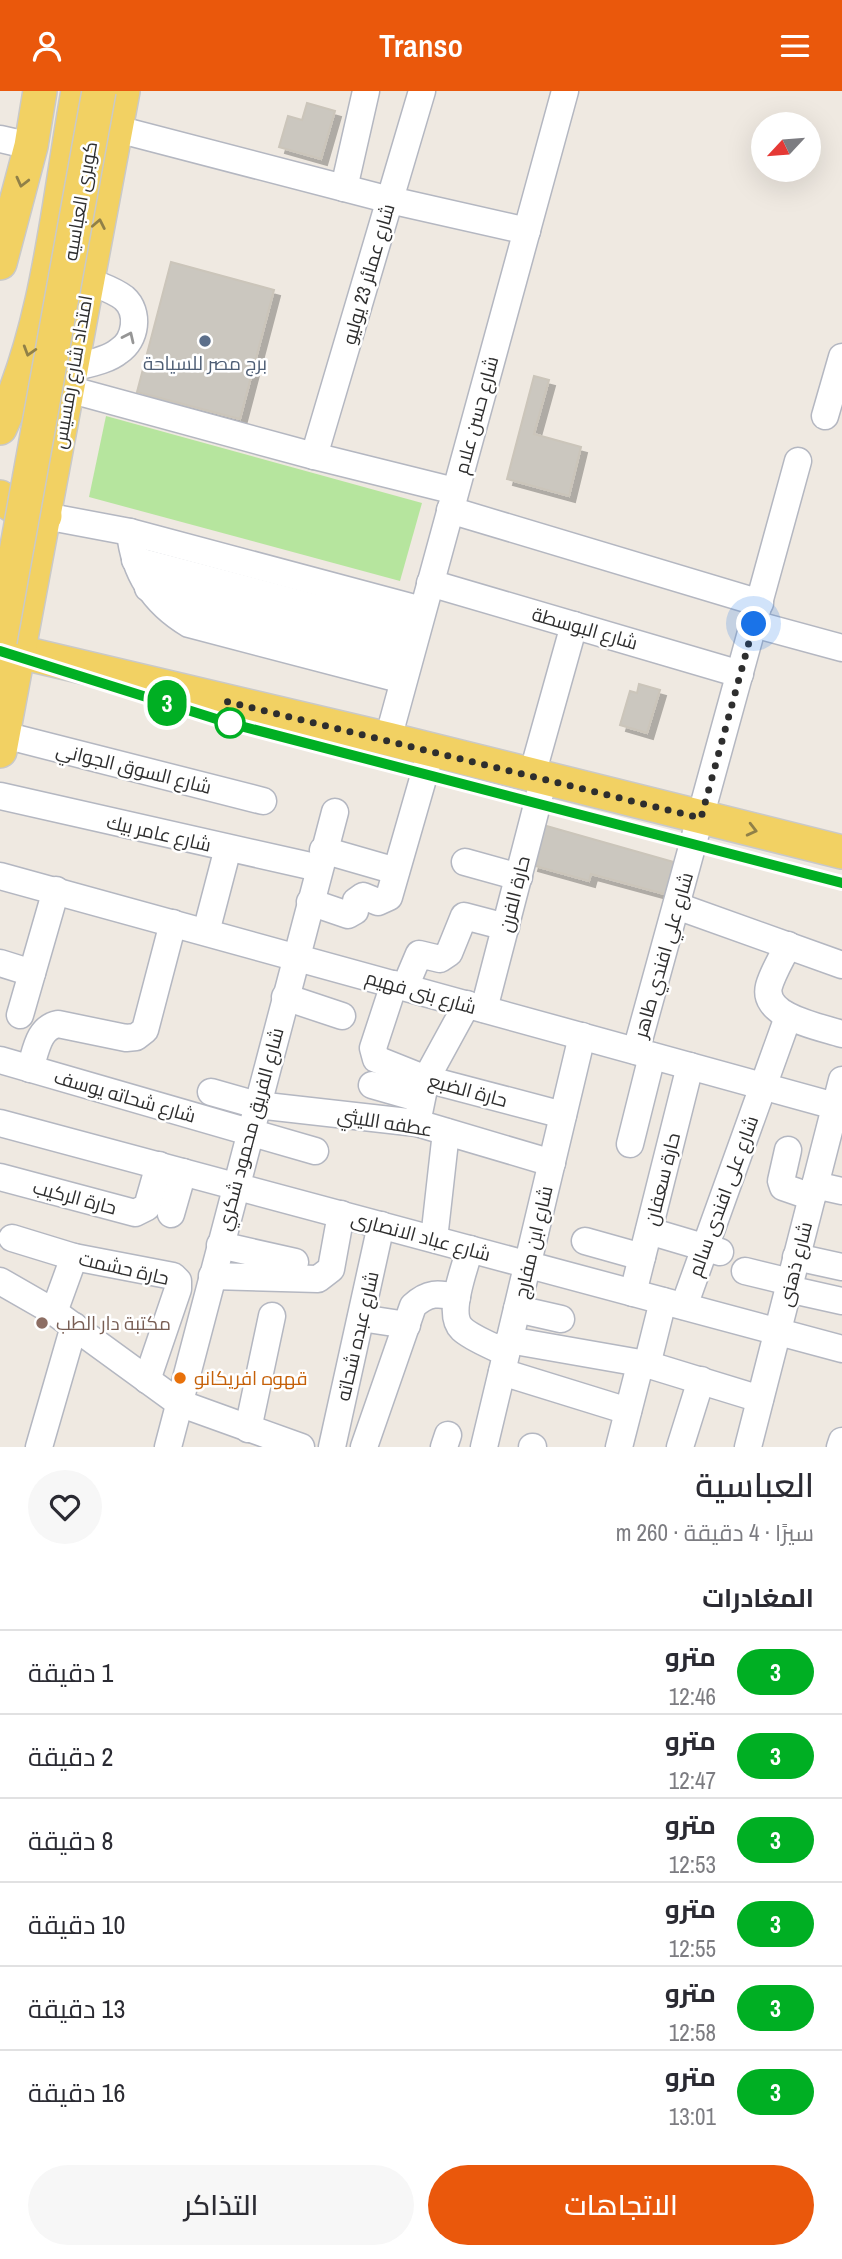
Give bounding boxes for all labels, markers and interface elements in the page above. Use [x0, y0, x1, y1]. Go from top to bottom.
text: Transo [379, 24, 463, 67]
icon: person [28, 27, 66, 65]
icon: menu [776, 27, 814, 65]
north arrow [751, 112, 821, 182]
map controls [751, 112, 821, 182]
street label: كوبرى العباسيه [57, 139, 103, 263]
one-way arrow [16, 176, 30, 188]
street label: شارع عمائر 23 يوليو [335, 201, 402, 348]
one-way arrow [91, 218, 106, 230]
street label: امتداد شارع رمسيس [46, 293, 99, 451]
one-way arrow [121, 332, 135, 344]
marker: برج مصر للسياحة [197, 333, 213, 349]
one-way arrow [22, 344, 37, 356]
place label: برج مصر للسياحة [143, 350, 267, 377]
street label: شارع حسن علام [448, 353, 505, 477]
street label: شارع البوسطة [529, 600, 641, 656]
your location [736, 606, 771, 641]
line badge: 3 [144, 680, 190, 726]
text: 3 [162, 687, 172, 719]
unlabelled marker [215, 708, 245, 738]
street label: شارع السوق الجواني [53, 736, 214, 802]
street label: شارع عامر بيك [104, 808, 214, 859]
one-way arrow [745, 822, 757, 836]
street label: حارة الفرن [492, 853, 536, 935]
street label: شارع علي افندي طاهر [627, 869, 701, 1042]
street label: شارع بنى فهيم [362, 964, 479, 1021]
street label: شارع الفريق محمود شكري [210, 1025, 292, 1234]
street label: شارع شحاته يوسف [51, 1063, 199, 1130]
street label: حارة الضبع [425, 1067, 510, 1114]
street label: عطفه الليثي [335, 1102, 434, 1144]
street label: شارع على افندى سالم [682, 1112, 765, 1280]
street label: حارة سعفان [638, 1130, 686, 1228]
street label: حارة الركيب [30, 1173, 120, 1221]
street label: شارع ابن مفارج [507, 1183, 560, 1301]
street label: شارع عباد الانصارى [348, 1205, 494, 1268]
street label: شارع ذهنى [772, 1219, 819, 1309]
street label: حارة حشمت [76, 1245, 172, 1291]
street label: شارع عبده شحاته [329, 1269, 386, 1404]
place label: مكتبة دار الطب [56, 1310, 171, 1336]
marker: مكتبة دار الطب [34, 1315, 50, 1331]
place label: قهوه افريكانو [194, 1365, 308, 1391]
marker: قهوه افريكانو [172, 1370, 188, 1386]
text: العباسية [695, 1463, 814, 1507]
button: heart [28, 1470, 102, 1544]
text: سيرًا · 4 دقيقة · 260 m [616, 1517, 814, 1548]
text: المغادرات [702, 1580, 814, 1615]
text: مترو [665, 1639, 716, 1674]
text: 1 دقيقة [28, 1655, 113, 1690]
text: 3 [770, 1656, 781, 1688]
text: 12:46 [669, 1681, 716, 1712]
text: مترو [665, 1723, 716, 1758]
text: 2 دقيقة [28, 1739, 113, 1774]
text: 3 [770, 1740, 781, 1772]
text: 12:47 [669, 1765, 716, 1796]
text: مترو [665, 1807, 716, 1842]
text: 8 دقيقة [28, 1823, 113, 1858]
text: 3 [770, 1824, 781, 1856]
text: 12:53 [669, 1849, 716, 1880]
text: مترو [665, 1891, 716, 1926]
text: 10 دقيقة [28, 1907, 125, 1942]
text: 3 [770, 1908, 781, 1940]
text: 12:55 [669, 1933, 716, 1964]
text: مترو [665, 1975, 716, 2010]
text: 13 دقيقة [28, 1991, 125, 2026]
text: 3 [770, 1992, 781, 2024]
text: 12:58 [669, 2017, 716, 2048]
text: مترو [665, 2059, 716, 2094]
text: 16 دقيقة [28, 2075, 125, 2110]
text: 3 [770, 2076, 781, 2108]
text: 13:01 [669, 2101, 716, 2132]
button: التذاكر [28, 2165, 414, 2245]
button: الاتجاهات [428, 2165, 814, 2245]

